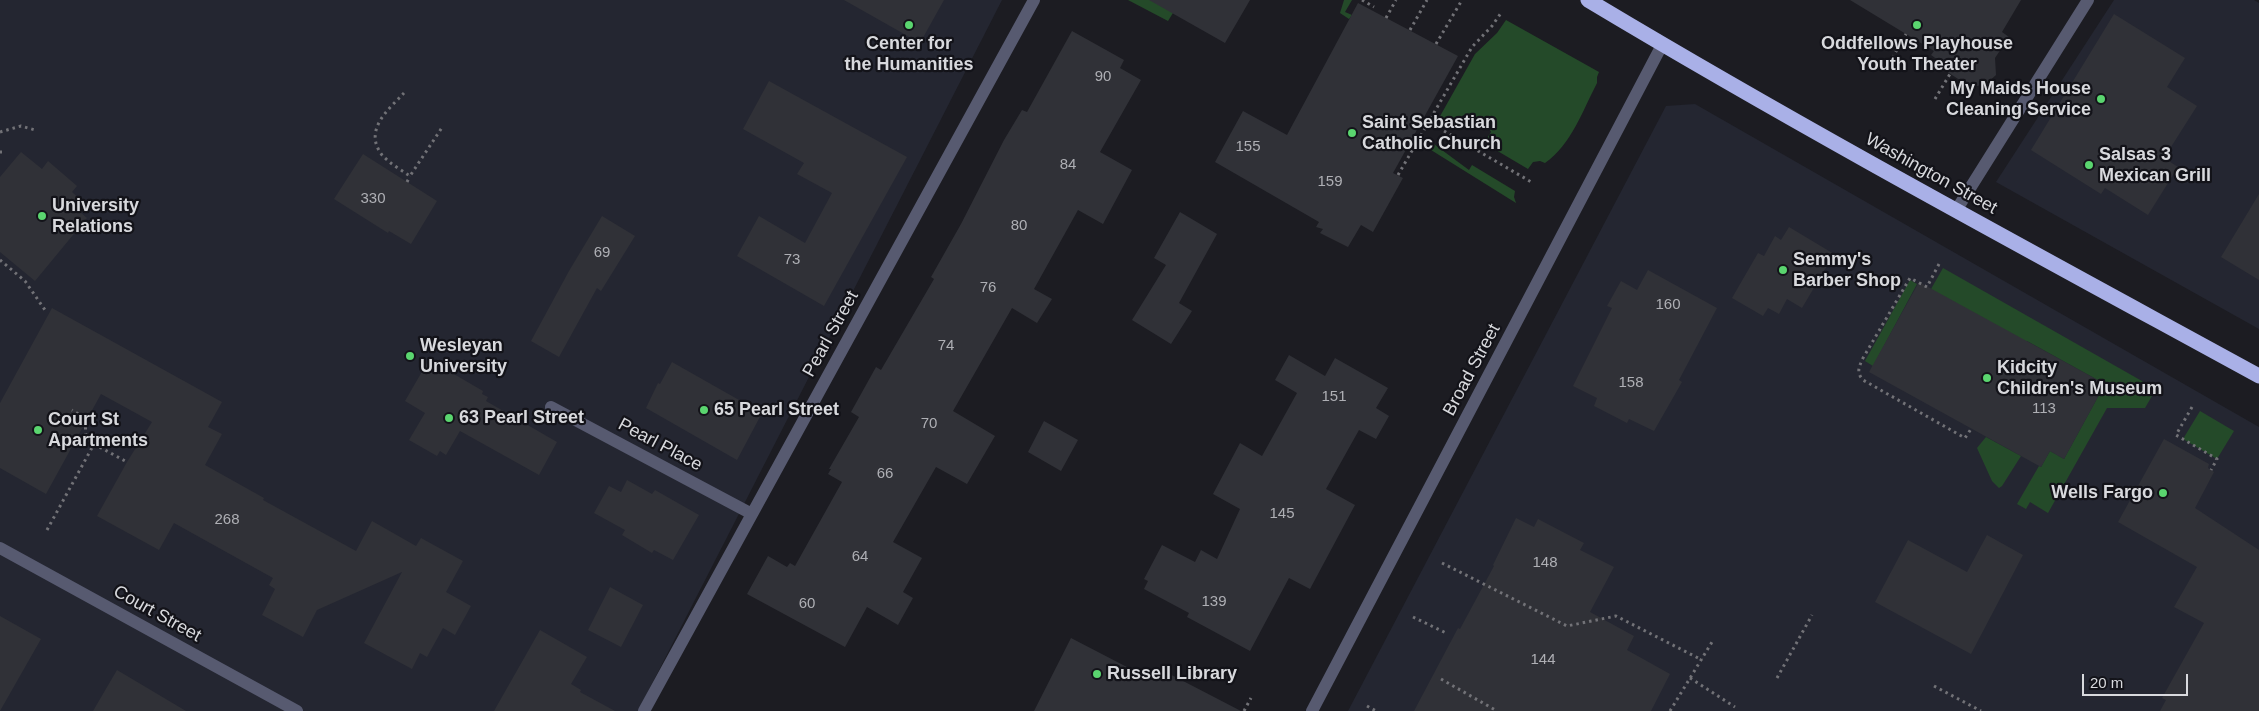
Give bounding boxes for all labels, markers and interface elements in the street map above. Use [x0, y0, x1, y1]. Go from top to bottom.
marker: Center for the Humanities [903, 19, 915, 31]
marker: Oddfellows Playhouse Youth Theater [1911, 19, 1923, 31]
place label: Center for the Humanities [844, 33, 974, 76]
place label: Oddfellows Playhouse Youth Theater [1821, 33, 2013, 76]
house number: 90 [1095, 68, 1111, 86]
place label: My Maids House Cleaning Service [1946, 78, 2091, 120]
marker: My Maids House Cleaning Service [2095, 93, 2107, 105]
place label: Saint Sebastian Catholic Church [1362, 112, 1501, 154]
marker: Saint Sebastian Catholic Church [1346, 127, 1358, 139]
street label: Washington Street [1861, 129, 2001, 219]
house number: 155 [1235, 138, 1261, 156]
place label: Salsas 3 Mexican Grill [2099, 144, 2211, 186]
house number: 84 [1060, 156, 1076, 174]
marker: Salsas 3 Mexican Grill [2083, 159, 2095, 171]
house number: 159 [1317, 173, 1343, 191]
house number: 330 [360, 190, 386, 208]
place label: University Relations [52, 195, 139, 238]
marker: University Relations [36, 210, 48, 222]
house number: 80 [1011, 217, 1027, 235]
house number: 69 [594, 244, 610, 262]
place label: Semmy's Barber Shop [1793, 249, 1901, 292]
house number: 73 [784, 251, 800, 269]
marker: Semmy's Barber Shop [1777, 264, 1789, 276]
house number: 76 [980, 279, 996, 297]
street label: Pearl Street [799, 287, 863, 381]
house number: 160 [1655, 296, 1681, 314]
street label: Broad Street [1439, 320, 1505, 420]
place label: Wesleyan University [420, 335, 507, 378]
house number: 74 [938, 337, 954, 355]
marker: Wesleyan University [404, 350, 416, 362]
place label: Kidcity Children's Museum [1997, 357, 2162, 399]
marker: Kidcity Children's Museum [1981, 372, 1993, 384]
house number: 158 [1618, 374, 1644, 392]
house number: 151 [1321, 388, 1347, 406]
place label: 65 Pearl Street [714, 399, 839, 421]
house number: 113 [2032, 400, 2056, 418]
marker: 65 Pearl Street [698, 404, 710, 416]
place label: 63 Pearl Street [459, 407, 584, 429]
place label: Court St Apartments [48, 409, 148, 452]
marker: 63 Pearl Street [443, 412, 455, 424]
street label: Pearl Place [614, 414, 706, 476]
house number: 70 [921, 415, 937, 433]
marker: Court St Apartments [32, 424, 44, 436]
house number: 66 [877, 465, 893, 483]
place label: Wells Fargo [2051, 482, 2153, 504]
marker: Wells Fargo [2157, 487, 2169, 499]
house number: 145 [1269, 505, 1295, 523]
house number: 268 [214, 511, 240, 529]
house number: 64 [852, 548, 868, 566]
house number: 148 [1532, 554, 1558, 572]
street label: Court Street [109, 581, 205, 647]
house number: 139 [1201, 593, 1227, 611]
house number: 60 [799, 595, 815, 613]
house number: 144 [1530, 651, 1556, 669]
place label: Russell Library [1107, 663, 1237, 685]
scale bar [2084, 664, 2190, 696]
marker: Russell Library [1091, 668, 1103, 680]
text: 20 m [2090, 674, 2123, 691]

